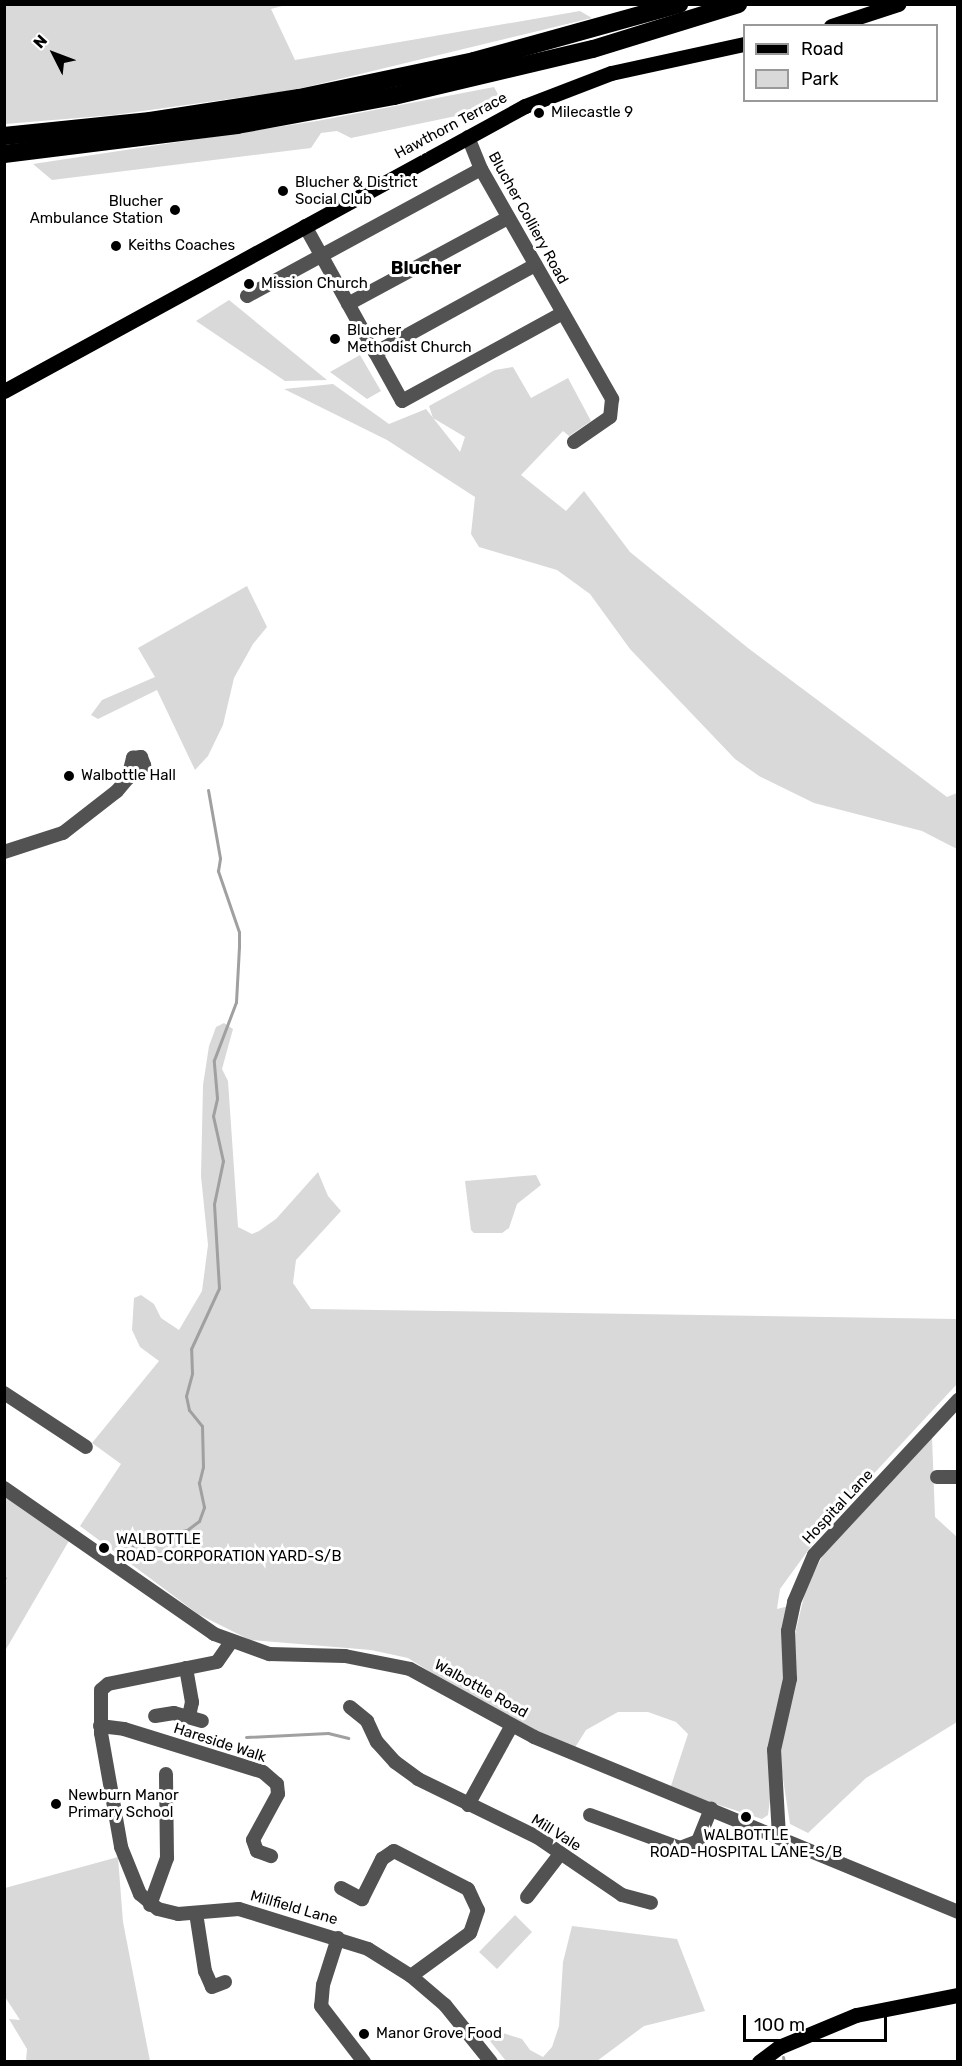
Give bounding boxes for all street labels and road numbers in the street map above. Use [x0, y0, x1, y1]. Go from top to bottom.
street label: Hawthorn Terrace [392, 89, 510, 163]
street label: Blucher Colliery Road [484, 148, 572, 288]
street label: Hospital Lane [799, 1466, 877, 1548]
street label: Walbottle Road [431, 1656, 531, 1722]
street label: Hareside Walk [171, 1720, 269, 1766]
street label: Mill Vale [528, 1811, 584, 1855]
street label: Millfield Lane [248, 1887, 340, 1929]

